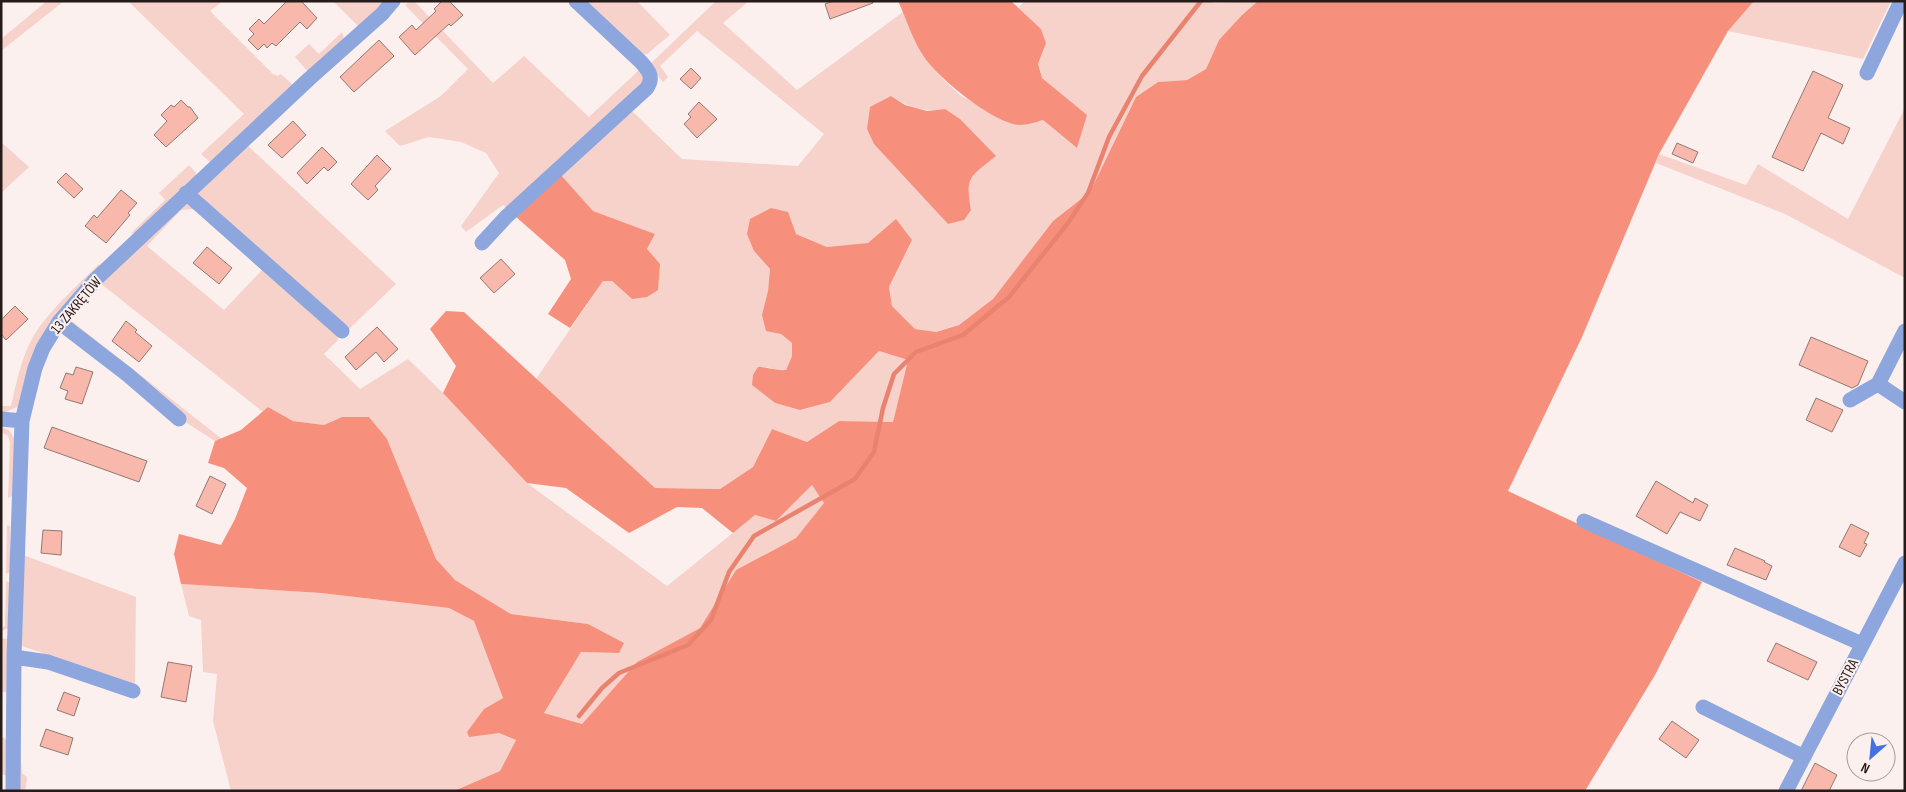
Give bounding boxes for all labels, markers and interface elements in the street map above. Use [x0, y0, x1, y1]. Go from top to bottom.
street label: 13 ZAKRĘTÓW [47, 272, 106, 338]
street label: BYSTRA [1828, 655, 1863, 699]
north arrow [1846, 732, 1896, 782]
text: N [1858, 759, 1873, 777]

